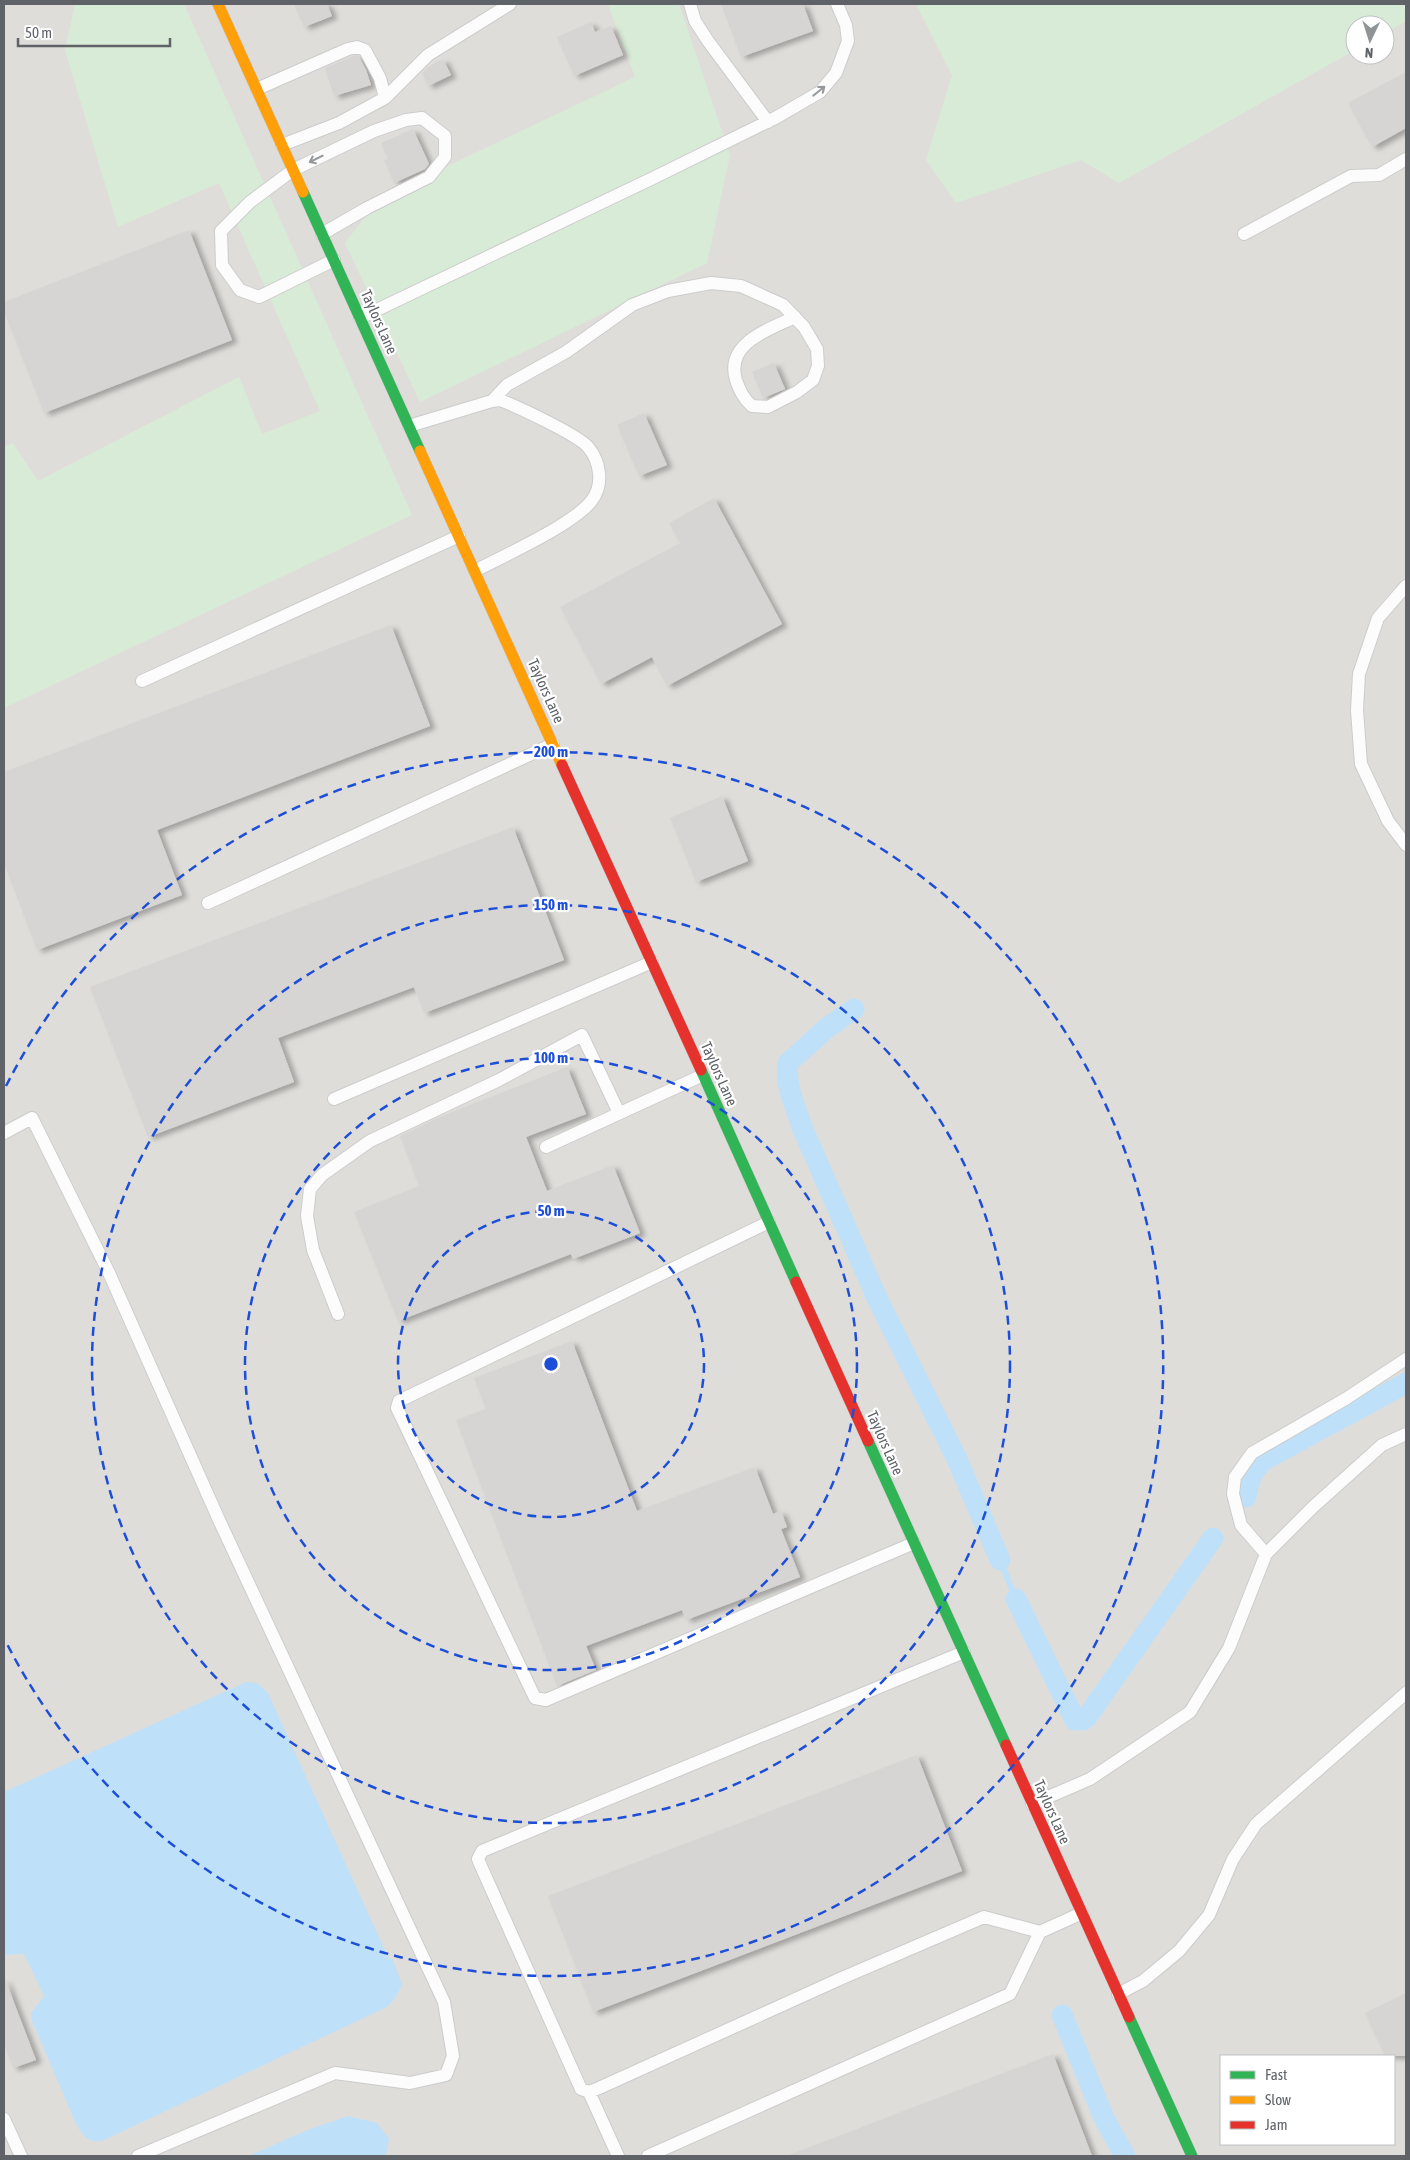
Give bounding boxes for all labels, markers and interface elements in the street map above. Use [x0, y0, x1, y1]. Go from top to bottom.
scale bar [18, 15, 170, 47]
north arrow [1345, 15, 1395, 65]
text: 50 m [25, 24, 52, 41]
text: N [1364, 45, 1374, 61]
one-way arrow [812, 86, 825, 97]
one-way arrow [309, 155, 324, 164]
street label: Taylors Lane [358, 287, 401, 357]
street label: Taylors Lane [525, 656, 568, 726]
text: 200 m [534, 743, 568, 760]
text: 150 m [534, 896, 568, 913]
street label: Taylors Lane [698, 1039, 741, 1109]
text: 100 m [534, 1049, 568, 1066]
text: 50 m [538, 1202, 565, 1219]
centre of rings [542, 1355, 560, 1373]
street label: Taylors Lane [864, 1408, 907, 1478]
street label: Taylors Lane [1031, 1777, 1074, 1847]
legend [1220, 2055, 1395, 2145]
text: Fast [1265, 2066, 1287, 2083]
text: Slow [1265, 2091, 1291, 2108]
text: Jam [1265, 2116, 1288, 2133]

